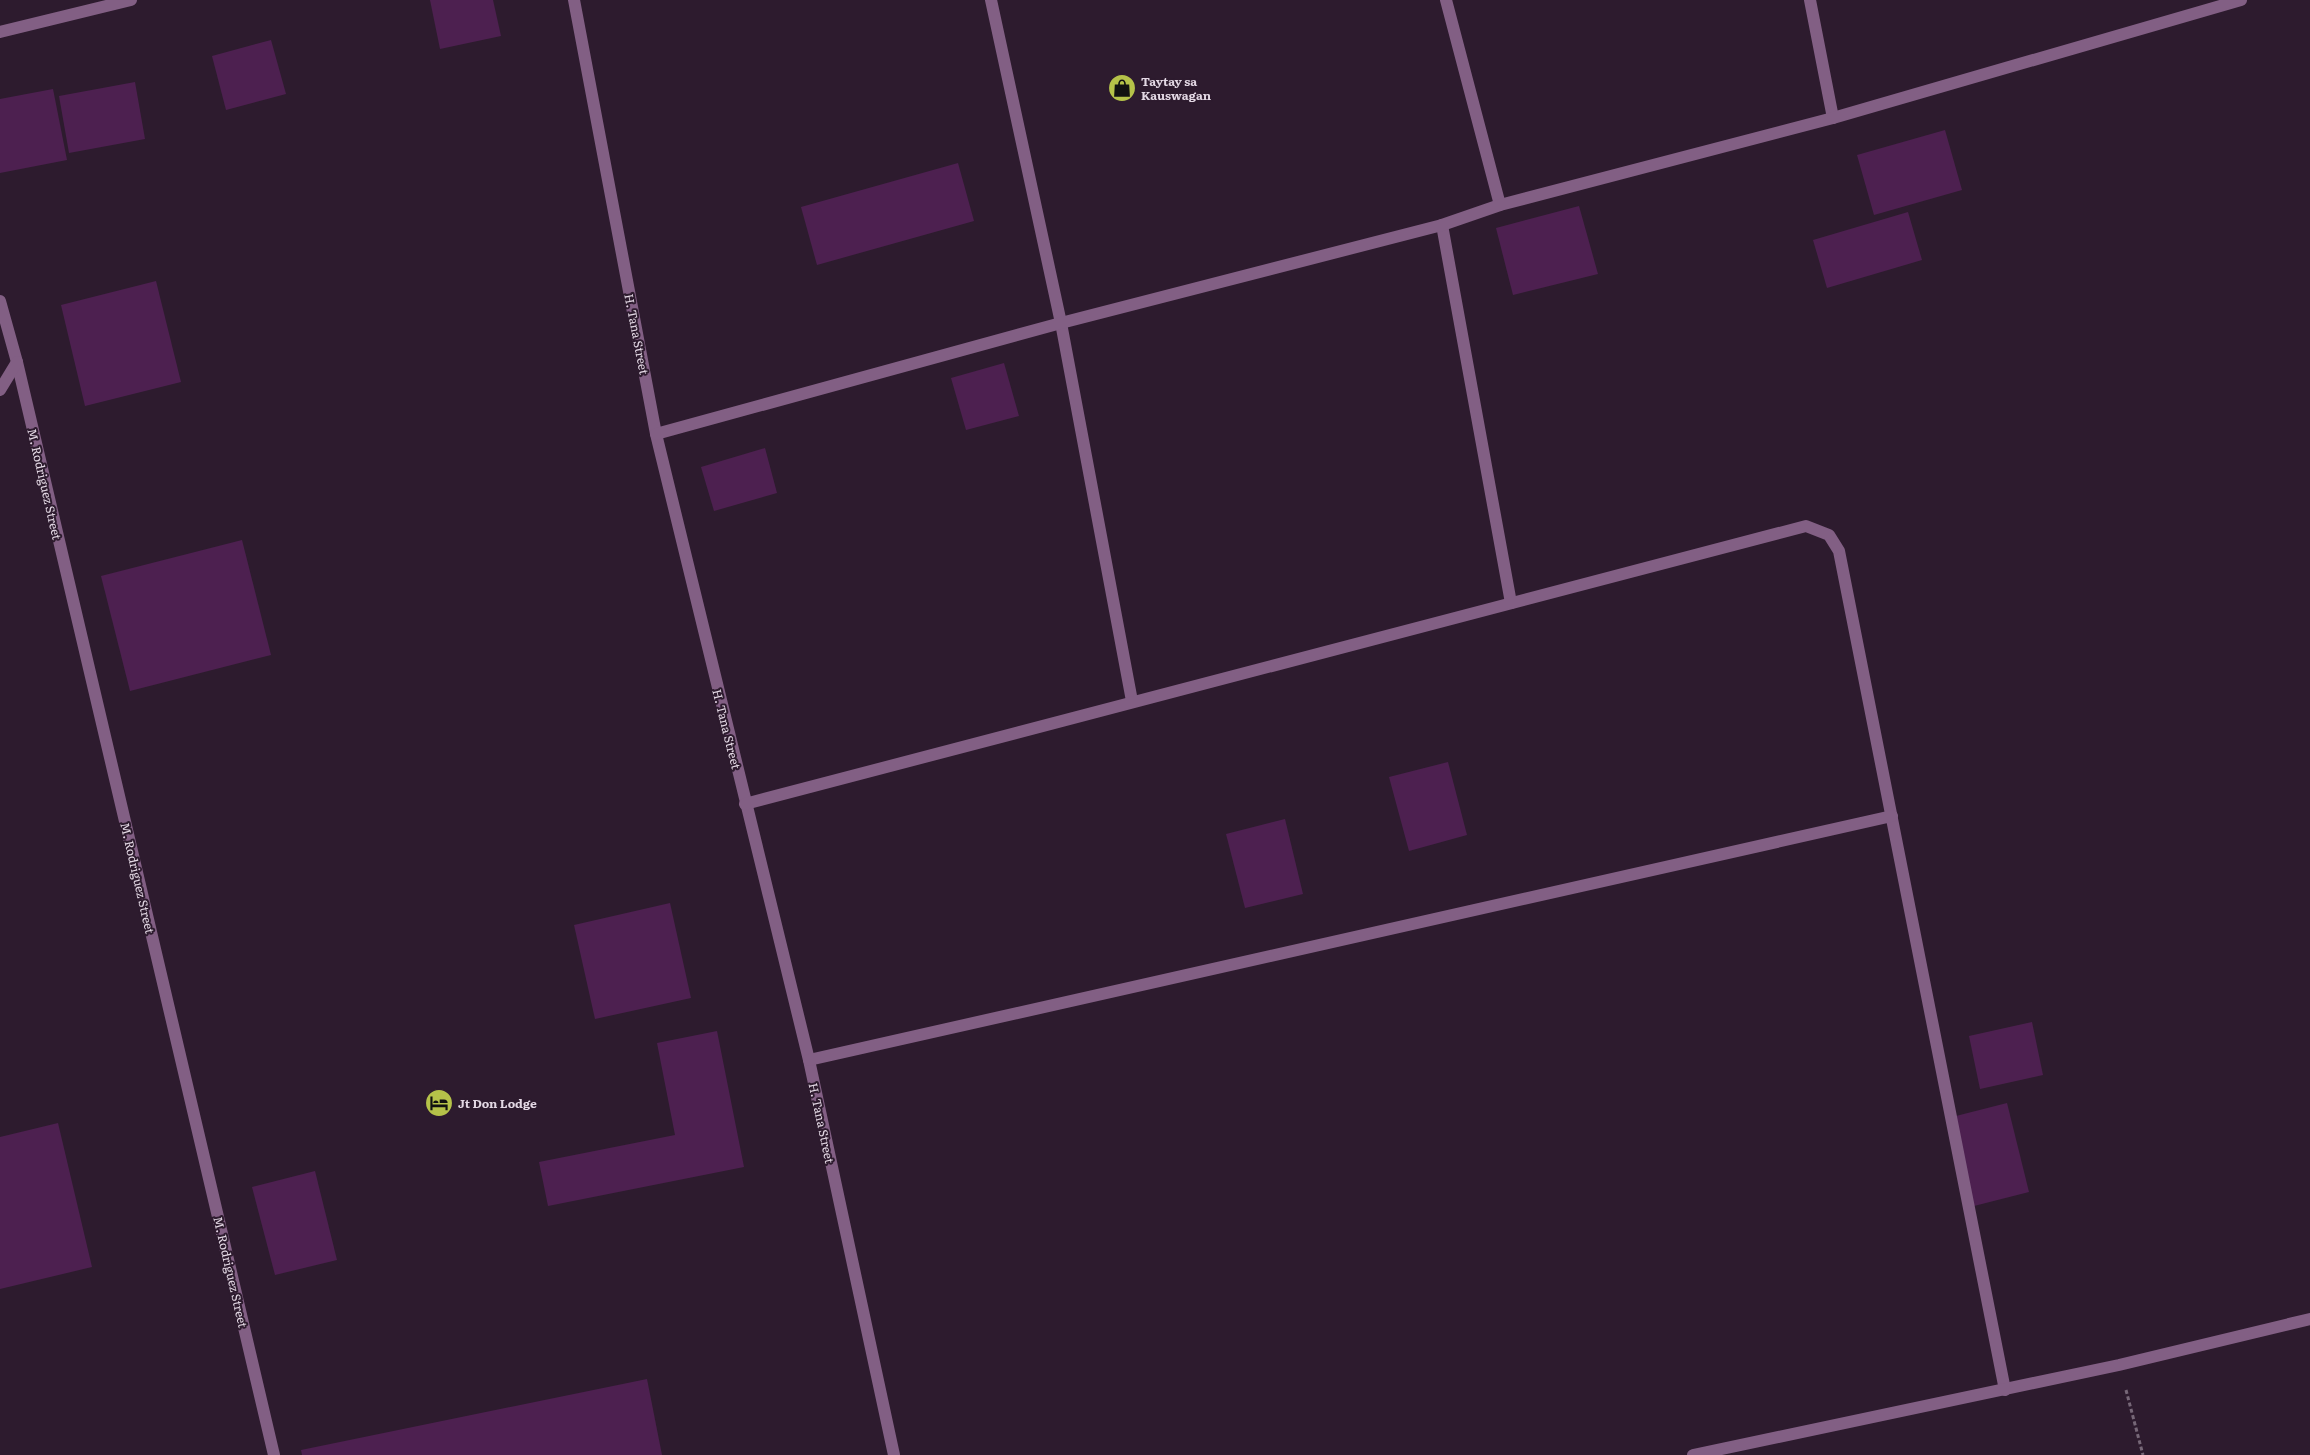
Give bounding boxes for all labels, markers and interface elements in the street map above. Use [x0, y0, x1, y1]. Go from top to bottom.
place label: Taytay sa Kauswagan [1141, 72, 1212, 104]
shop icon: Taytay sa Kauswagan [1107, 73, 1137, 103]
street label: H. Tana Street [620, 292, 654, 376]
street label: M. Rodriguez Street [23, 427, 67, 542]
street label: H. Tana Street [708, 687, 746, 771]
street label: M. Rodriguez Street [116, 821, 160, 936]
street label: H. Tana Street [805, 1081, 839, 1165]
hotel icon: Jt Don Lodge [424, 1088, 454, 1118]
place label: Jt Don Lodge [458, 1094, 537, 1112]
street label: M. Rodriguez Street [209, 1215, 253, 1330]

